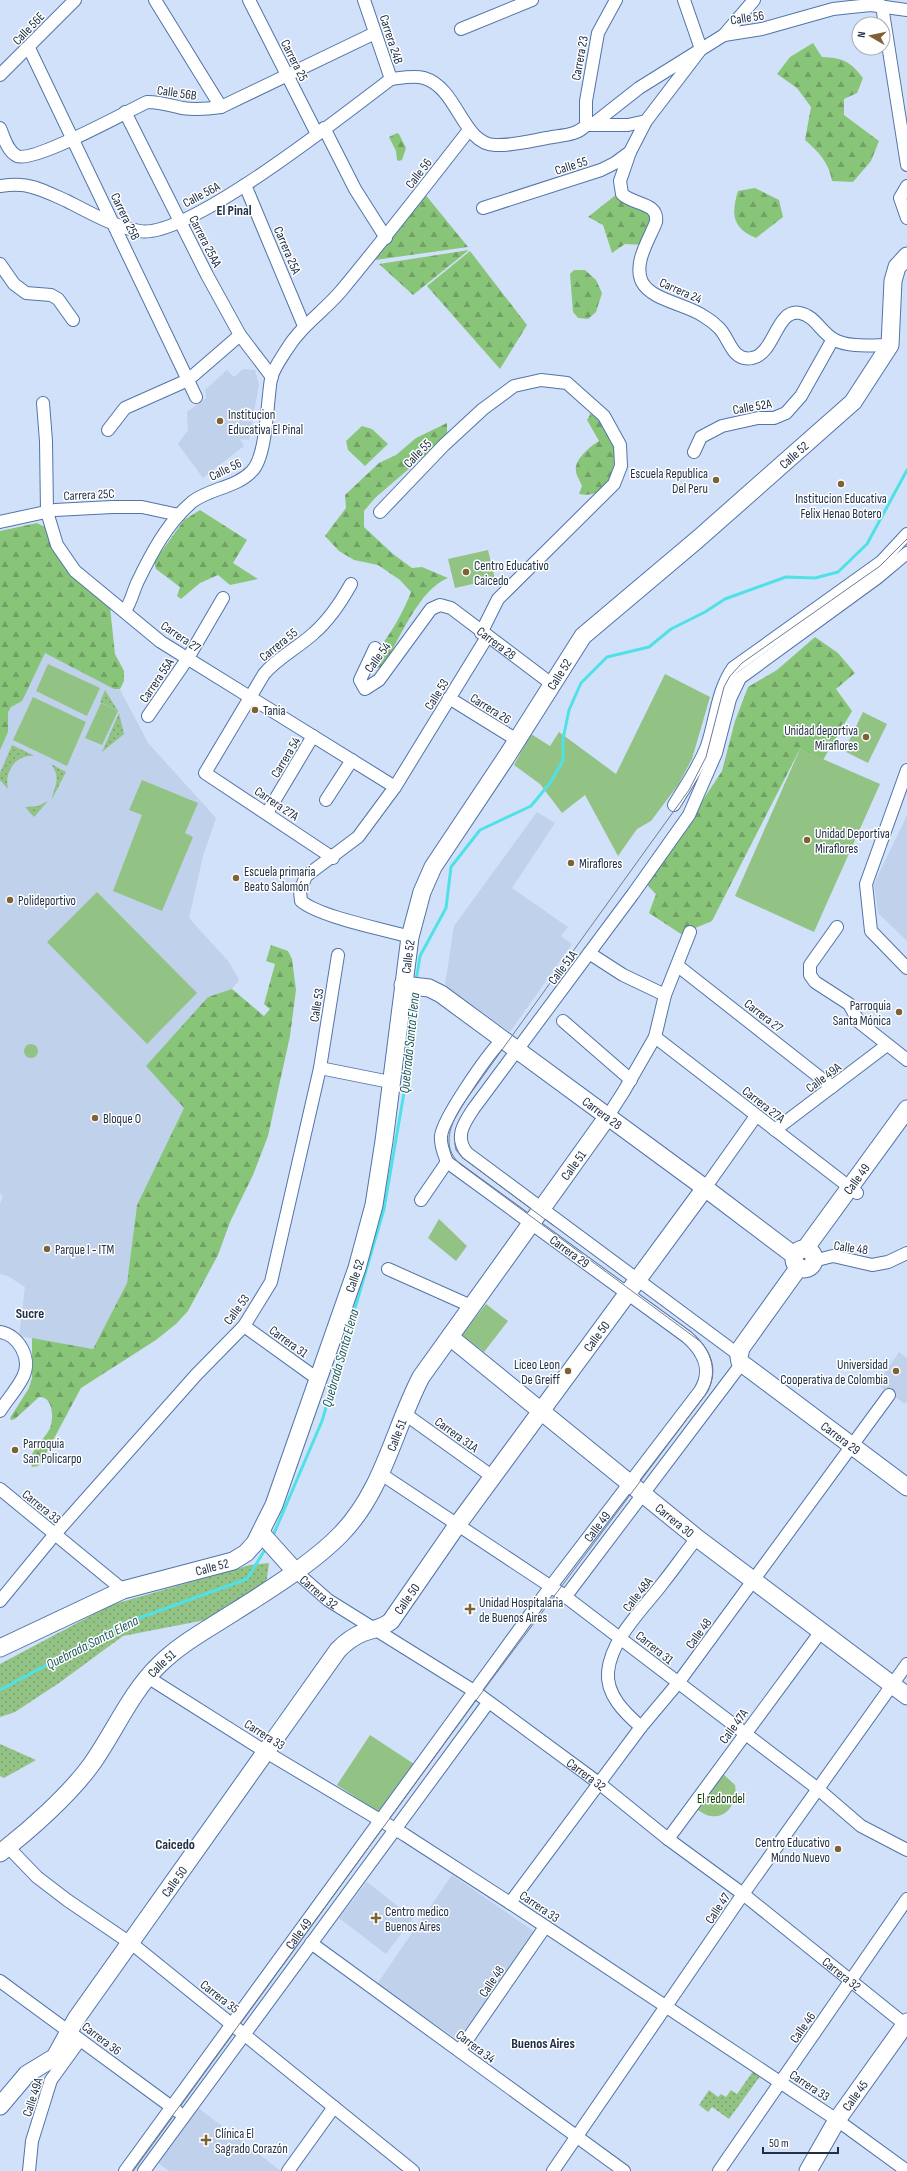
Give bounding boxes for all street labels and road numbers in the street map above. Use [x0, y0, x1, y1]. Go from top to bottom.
street label: Calle 56 [729, 7, 766, 29]
street label: Calle 56E [9, 9, 48, 48]
street label: Carrera 24B [376, 13, 407, 66]
street label: Carrera 23 [568, 35, 592, 82]
street label: Carrera 25 [277, 37, 311, 84]
street label: Calle 56B [156, 82, 198, 104]
street label: Calle 55 [553, 153, 590, 179]
street label: Calle 56 [402, 155, 436, 192]
street label: Calle 56A [180, 178, 223, 211]
street label: Carrera 25B [107, 190, 143, 243]
street label: Carrera 25AA [185, 213, 225, 270]
street label: Carrera 25A [270, 224, 304, 277]
street label: Carrera 24 [657, 274, 705, 308]
street label: Calle 52A [731, 396, 773, 418]
street label: Calle 55 [400, 436, 435, 471]
street label: Calle 52 [776, 438, 812, 473]
street label: Calle 56 [207, 455, 245, 485]
street label: Carrera 25C [63, 486, 115, 504]
street label: Carrera 27 [157, 618, 204, 656]
street label: Carrera 28 [473, 623, 519, 664]
street label: Carrera 55 [256, 625, 301, 665]
street label: Calle 54 [361, 639, 395, 676]
street label: Carrera 55A [136, 655, 178, 706]
street label: Calle 52 [544, 656, 576, 693]
street label: Calle 53 [421, 676, 453, 713]
street label: Carrera 26 [467, 690, 514, 728]
street label: Carrera 54 [267, 734, 305, 781]
street label: Carrera 27A [251, 783, 302, 825]
street label: Calle 52 [398, 939, 419, 975]
street label: Calle 51A [545, 947, 581, 988]
street label: Calle 53 [306, 987, 328, 1023]
street label: Carrera 27 [741, 996, 787, 1036]
street label: Calle 49A [803, 1059, 845, 1096]
street label: Carrera 27A [739, 1083, 788, 1127]
street label: Carrera 28 [579, 1094, 625, 1134]
street label: Calle 51 [558, 1147, 590, 1184]
street label: Calle 49 [840, 1160, 874, 1198]
street label: Carrera 29 [546, 1232, 593, 1272]
street label: Calle 48 [833, 1238, 869, 1258]
street label: Calle 52 [342, 1258, 368, 1295]
street label: Calle 53 [220, 1291, 253, 1328]
street label: Calle 50 [580, 1318, 614, 1355]
street label: Carrera 31 [266, 1322, 311, 1362]
street label: Carrera 31A [432, 1414, 482, 1456]
street label: Calle 51 [384, 1417, 411, 1454]
street label: Carrera 29 [817, 1418, 863, 1458]
street label: Carrera 33 [19, 1486, 64, 1527]
street label: Carrera 30 [652, 1500, 697, 1542]
street label: Calle 49 [581, 1508, 614, 1545]
street label: Calle 52 [194, 1555, 231, 1580]
street label: Carrera 32 [296, 1572, 341, 1613]
street label: Calle 48A [619, 1574, 657, 1615]
street label: Calle 50 [391, 1580, 424, 1618]
street label: Calle 48 [682, 1615, 716, 1652]
street label: Carrera 31 [632, 1628, 677, 1668]
street label: Calle 51 [144, 1646, 179, 1681]
street label: Calle 47A [716, 1706, 752, 1747]
street label: Carrera 33 [241, 1716, 288, 1754]
street label: Carrera 32 [563, 1755, 609, 1795]
street label: Calle 50 [158, 1863, 191, 1900]
street label: Carrera 33 [516, 1888, 563, 1926]
street label: Calle 47 [702, 1889, 734, 1927]
street label: Calle 49 [282, 1915, 316, 1953]
street label: Carrera 32 [819, 1954, 864, 1995]
street label: Calle 48 [476, 1963, 508, 2000]
street label: Carrera 35 [197, 1977, 242, 2017]
street label: Calle 46 [786, 2009, 819, 2046]
street label: Carrera 36 [78, 2019, 125, 2059]
street label: Carrera 34 [453, 2027, 499, 2067]
street label: Carrera 33 [786, 2067, 833, 2105]
street label: Calle 49A [19, 2075, 47, 2119]
street label: Calle 45 [839, 2077, 872, 2114]

